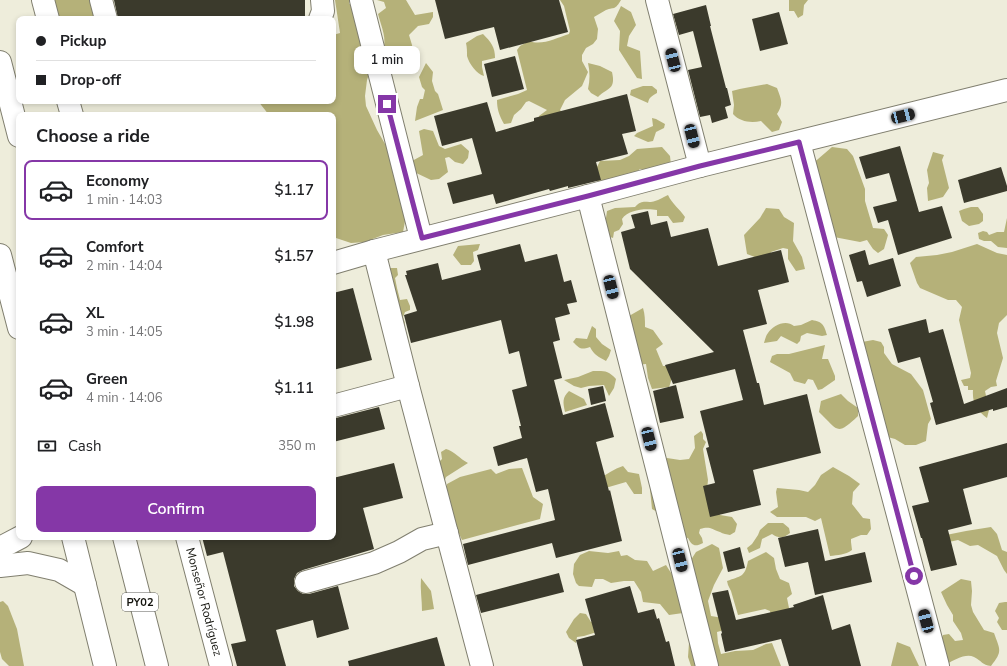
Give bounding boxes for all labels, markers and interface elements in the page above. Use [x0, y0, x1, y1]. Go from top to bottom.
text: Pickup [60, 31, 106, 51]
callout: 1 min [354, 46, 420, 74]
car [664, 47, 682, 73]
text: 1 min [370, 51, 404, 69]
text: Drop-off [60, 70, 121, 90]
route end [378, 95, 396, 113]
car [890, 107, 916, 125]
car [683, 123, 701, 149]
text: Choose a ride [36, 124, 150, 148]
text: Economy [86, 171, 149, 191]
icon: car [38, 172, 74, 208]
text: $1.17 [274, 180, 314, 200]
text: 1 min · 14:03 [86, 191, 162, 209]
text: Comfort [86, 237, 143, 257]
icon: car [38, 238, 74, 274]
text: $1.57 [274, 246, 314, 266]
text: 2 min · 14:04 [86, 257, 162, 275]
car [602, 274, 620, 300]
text: XL [86, 303, 105, 323]
icon: car [38, 304, 74, 340]
text: $1.98 [274, 312, 314, 332]
text: 3 min · 14:05 [86, 323, 162, 341]
text: Green [86, 369, 128, 389]
icon: car [38, 370, 74, 406]
text: $1.11 [274, 378, 314, 398]
text: 4 min · 14:06 [86, 389, 162, 407]
car [640, 426, 658, 452]
icon: cash [36, 435, 58, 457]
text: Cash [68, 436, 102, 456]
text: 350 m [278, 437, 316, 455]
button: Confirm [36, 486, 316, 532]
street label: Monseñor Rodríguez [182, 546, 226, 658]
car [671, 547, 689, 573]
route start [905, 567, 923, 585]
road number: PY02 [122, 593, 158, 611]
car [917, 608, 935, 634]

